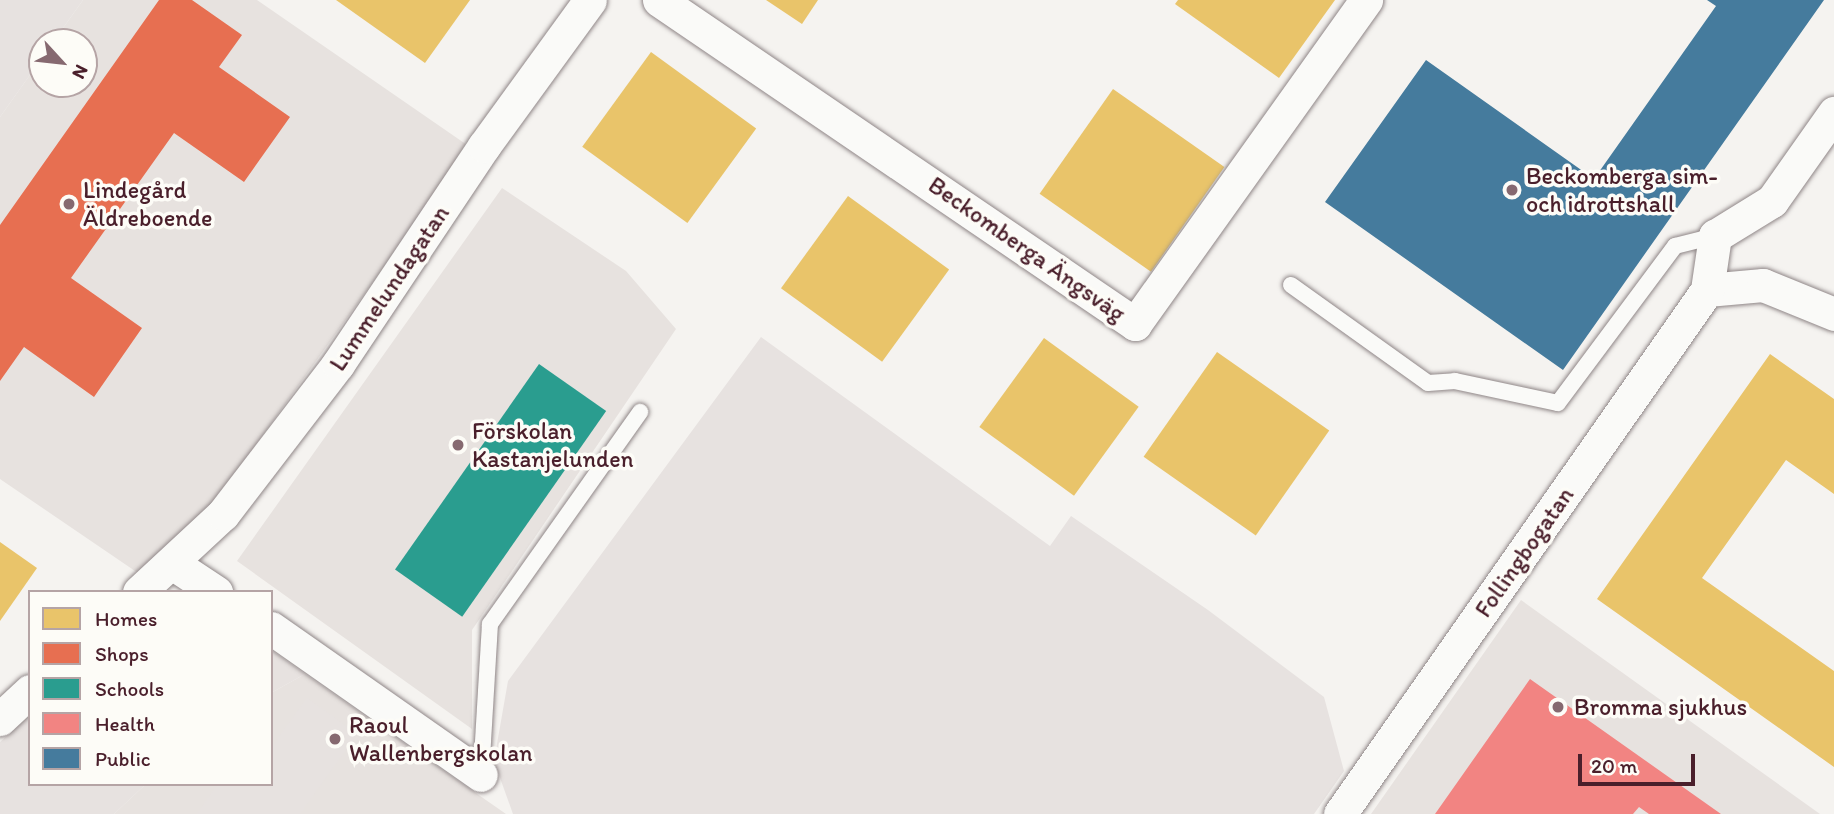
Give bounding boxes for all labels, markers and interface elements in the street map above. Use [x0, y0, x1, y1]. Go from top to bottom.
north arrow [28, 28, 98, 98]
text: N [67, 61, 94, 83]
place label: Beckomberga sim- och idrottshall [1526, 162, 1718, 218]
street label: Beckomberga Ängsväg [923, 170, 1131, 328]
place label: Lindegård Äldreboende [83, 176, 213, 232]
marker: Beckomberga sim- och idrottshall [1504, 182, 1520, 198]
marker: Lindegård Äldreboende [61, 196, 77, 212]
street label: Lummelundagatan [323, 200, 455, 376]
place label: Förskolan Kastanjelunden [472, 417, 634, 473]
marker: Förskolan Kastanjelunden [450, 437, 466, 453]
street label: Follingbogatan [1468, 481, 1580, 623]
legend [28, 590, 273, 786]
text: Homes [95, 606, 157, 631]
text: Shops [95, 641, 149, 666]
text: Schools [95, 676, 164, 701]
place label: Bromma sjukhus [1574, 693, 1747, 721]
marker: Bromma sjukhus [1548, 697, 1568, 717]
text: Health [95, 711, 155, 736]
place label: Raoul Wallenbergskolan [349, 711, 533, 767]
marker: Raoul Wallenbergskolan [327, 731, 343, 747]
scale bar [1582, 740, 1699, 784]
text: Public [95, 746, 151, 771]
text: 20 m [1591, 753, 1637, 778]

